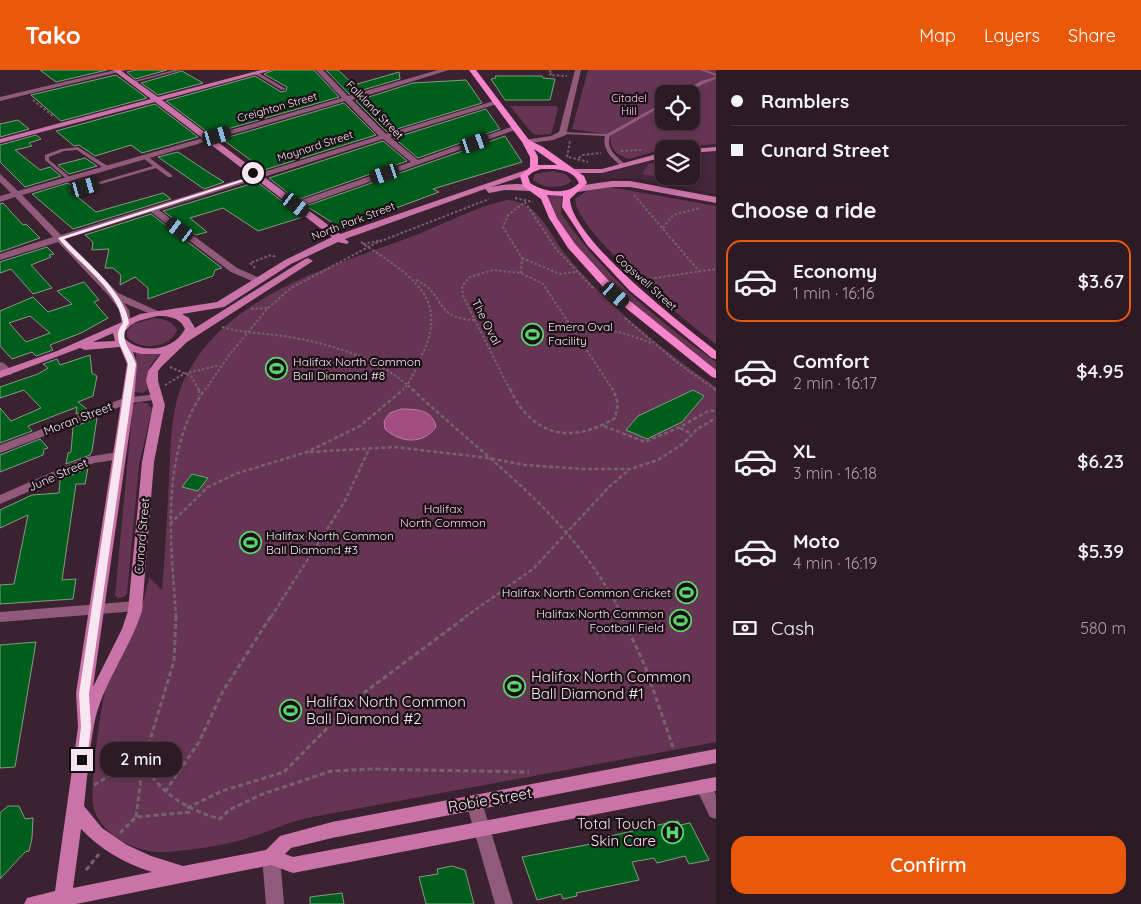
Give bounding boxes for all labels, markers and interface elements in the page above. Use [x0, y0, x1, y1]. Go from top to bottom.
text: Tako [25, 20, 81, 50]
text: Map [919, 24, 956, 47]
text: Layers [984, 24, 1040, 47]
text: Share [1068, 24, 1116, 47]
street label: Falkland Street [343, 78, 407, 143]
map controls [655, 85, 700, 185]
button: locate [655, 85, 700, 130]
street label: Creighton Street [235, 89, 319, 125]
text: Ramblers [761, 89, 849, 113]
park label: Citadel Hill [611, 91, 647, 118]
car [200, 125, 233, 147]
street label: Maynard Street [275, 127, 355, 165]
car [458, 131, 491, 155]
text: Cunard Street [761, 138, 890, 162]
button: layers [655, 140, 700, 185]
route start [242, 162, 264, 184]
car [368, 162, 401, 186]
car [68, 176, 101, 198]
car [279, 190, 312, 220]
text: Choose a ride [731, 196, 876, 224]
street label: North Park Street [309, 199, 397, 243]
car [163, 215, 196, 245]
street label: Cogswell Street [612, 251, 680, 314]
icon: car [733, 259, 778, 304]
text: Economy [793, 259, 877, 283]
text: $3.67 [1078, 269, 1124, 293]
car [599, 279, 632, 311]
text: 1 min · 16:16 [793, 283, 874, 303]
street label: The Oval [468, 296, 504, 347]
place label: Emera Oval Facility [548, 319, 613, 348]
sports icon: Emera Oval Facility [520, 322, 544, 346]
icon: car [733, 349, 778, 394]
text: Comfort [793, 349, 870, 373]
place label: Halifax North Common Ball Diamond #8 [293, 354, 421, 383]
sports icon: Halifax North Common Ball Diamond #8 [265, 357, 289, 381]
text: $4.95 [1076, 359, 1124, 383]
text: 2 min · 16:17 [793, 373, 877, 393]
street label: Moran Street [42, 399, 114, 438]
icon: car [733, 439, 778, 484]
text: XL [793, 439, 816, 463]
text: $6.23 [1077, 449, 1124, 473]
street label: June Street [26, 455, 90, 494]
text: 3 min · 16:18 [793, 463, 877, 483]
street label: Cunard Street [131, 497, 152, 575]
park label: Halifax North Common [400, 501, 486, 530]
place label: Halifax North Common Ball Diamond #3 [266, 528, 394, 557]
icon: car [733, 529, 778, 574]
text: Moto [793, 529, 840, 553]
sports icon: Halifax North Common Ball Diamond #3 [238, 531, 262, 555]
text: $5.39 [1078, 539, 1124, 563]
text: 4 min · 16:19 [793, 553, 877, 573]
sports icon: Halifax North Common Cricket [675, 581, 699, 605]
place label: Halifax North Common Cricket [502, 585, 671, 600]
place label: Halifax North Common Football Field [536, 606, 664, 635]
sports icon: Halifax North Common Football Field [668, 609, 692, 633]
icon: cash [731, 614, 759, 642]
text: Cash [771, 616, 815, 640]
text: 580 m [1080, 618, 1126, 638]
place label: Halifax North Common Ball Diamond #1 [531, 667, 691, 703]
sports icon: Halifax North Common Ball Diamond #1 [503, 674, 527, 698]
place label: Halifax North Common Ball Diamond #2 [306, 692, 466, 728]
sports icon: Halifax North Common Ball Diamond #2 [278, 699, 302, 723]
callout: 2 min [100, 742, 182, 778]
route end [71, 749, 93, 771]
text: 2 min [120, 749, 162, 769]
street label: Robie Street [446, 783, 533, 816]
place label: Total Touch Skin Care [577, 814, 656, 850]
hospital icon: Total Touch Skin Care [660, 821, 684, 845]
button: Confirm [731, 836, 1126, 894]

